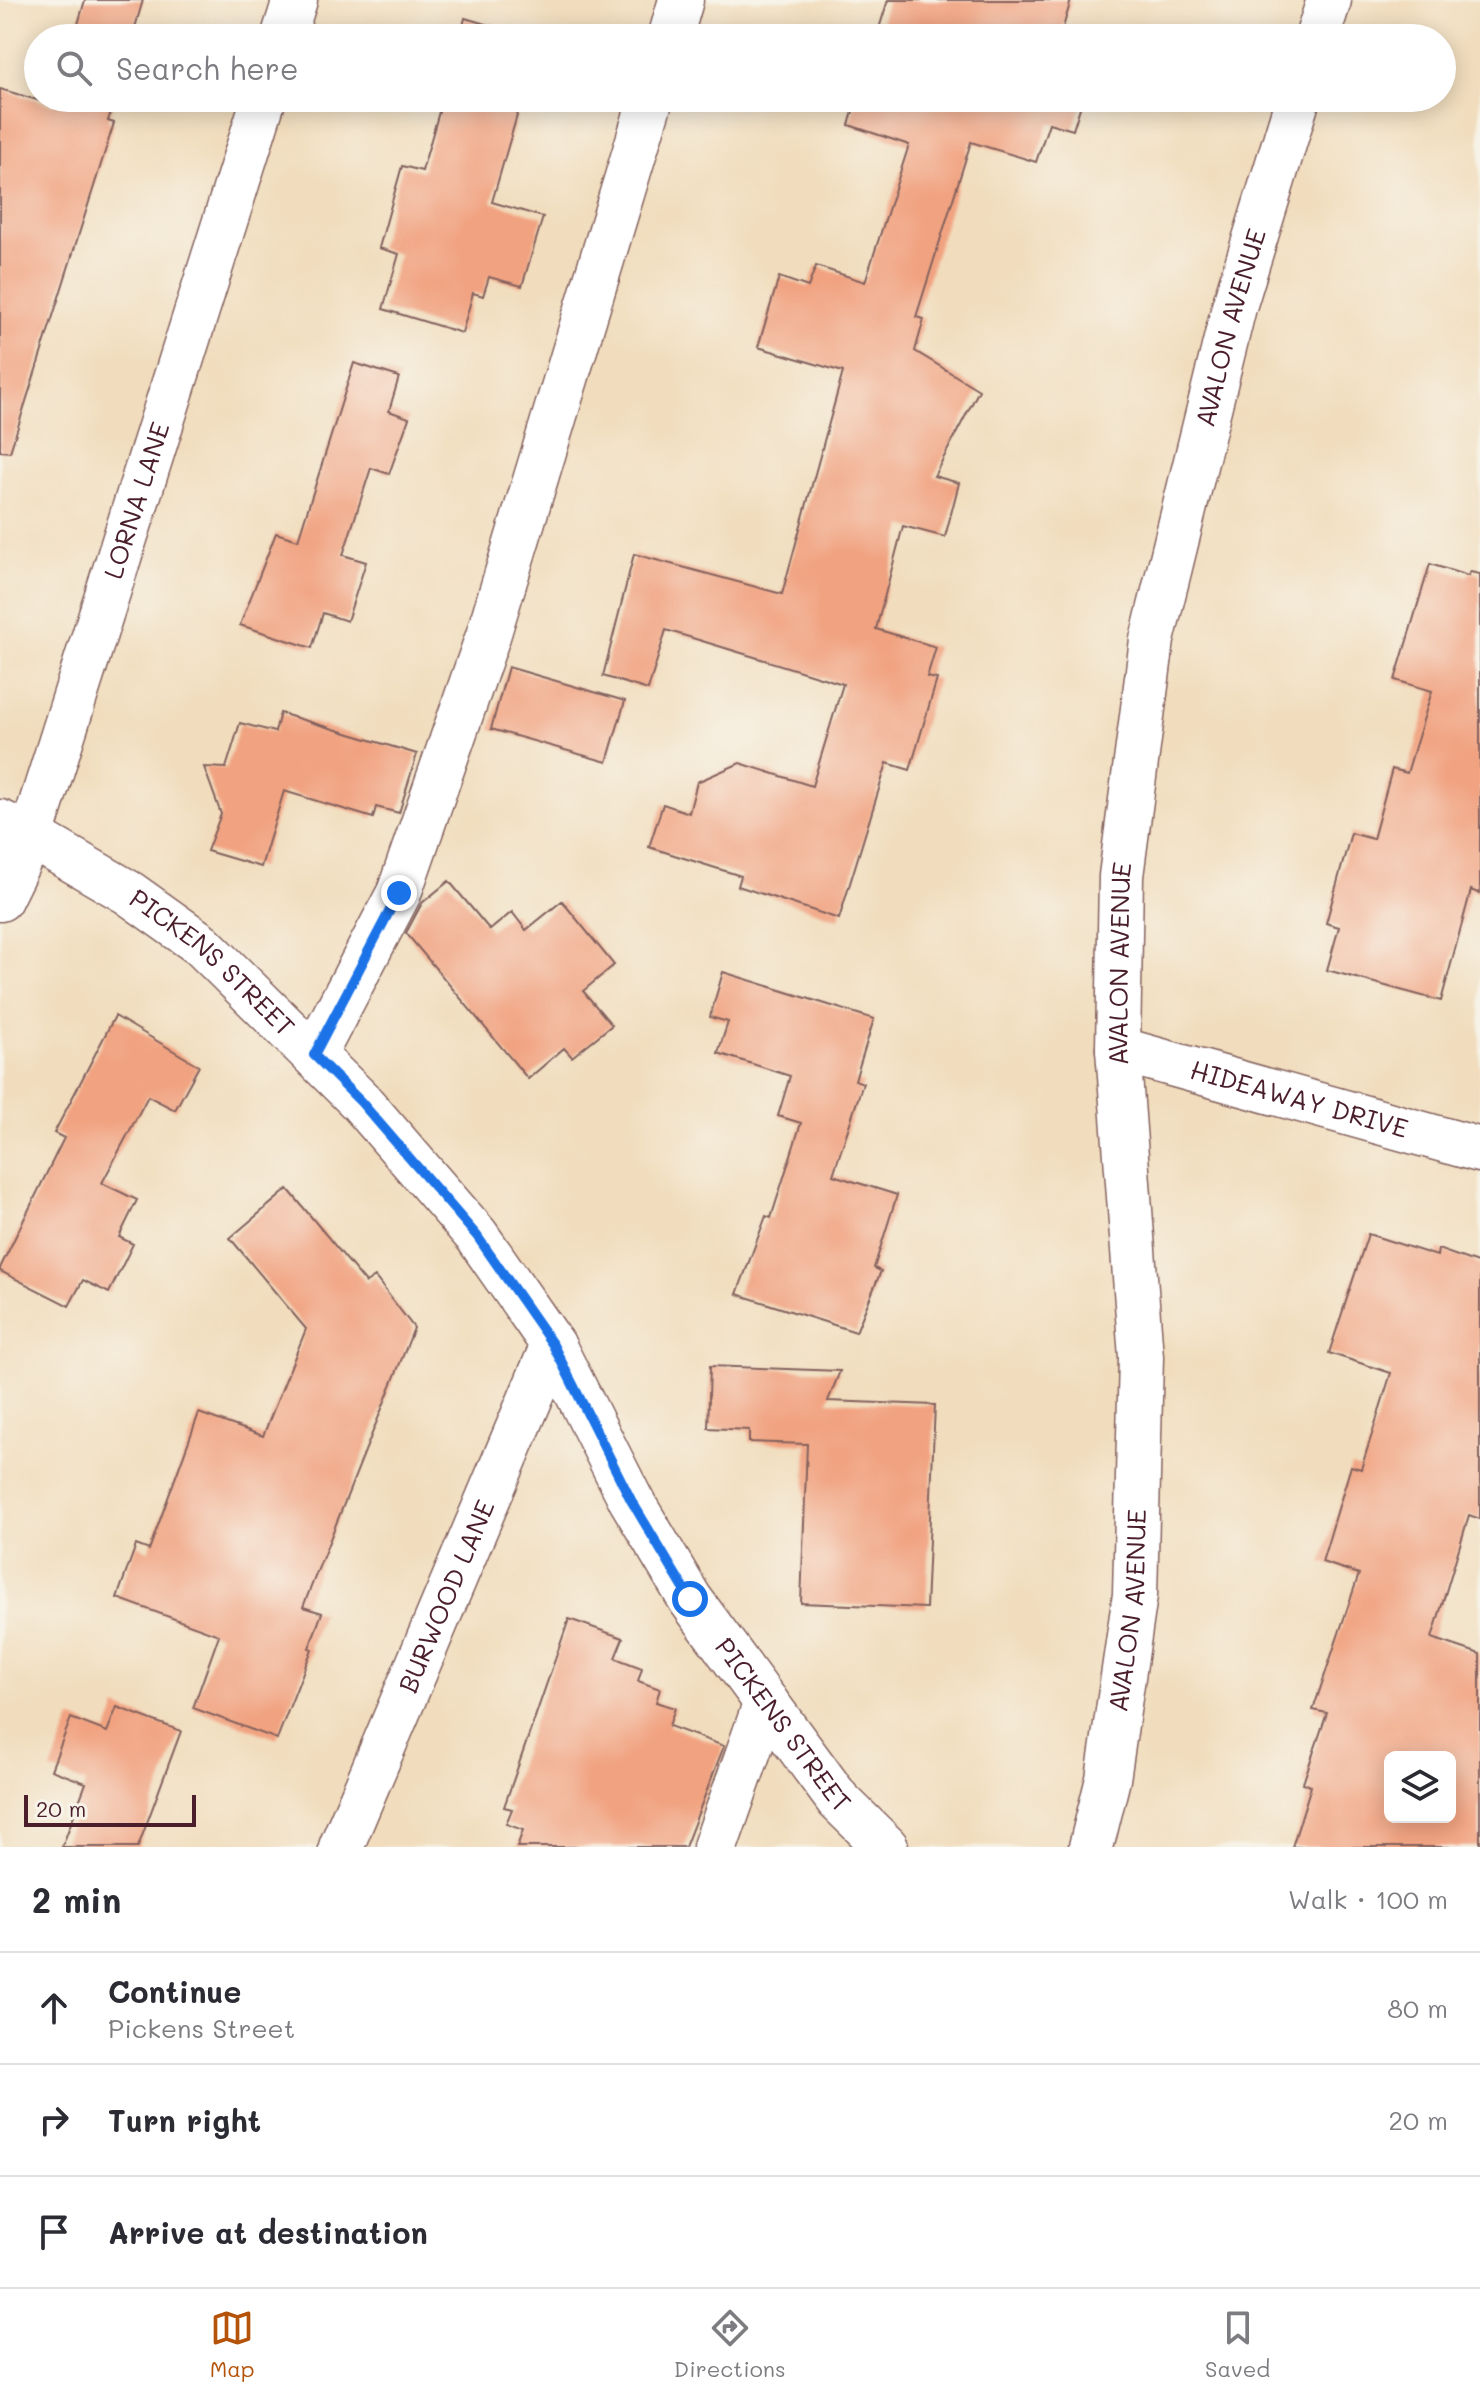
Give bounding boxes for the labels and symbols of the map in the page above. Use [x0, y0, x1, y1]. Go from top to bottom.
street label: AVALON AVENUE [1187, 224, 1273, 430]
street label: LORNA LANE [95, 418, 177, 583]
street label: AVALON AVENUE [1100, 860, 1139, 1067]
route end [381, 875, 417, 911]
street label: PICKENS STREET [123, 881, 302, 1043]
street label: HIDEAWAY DRIVE [1187, 1052, 1412, 1145]
street label: BURWOOD LANE [390, 1494, 502, 1698]
street label: AVALON AVENUE [1100, 1509, 1153, 1714]
route start [672, 1581, 708, 1617]
street label: PICKENS STREET [708, 1630, 859, 1819]
scale bar [24, 1791, 196, 1827]

